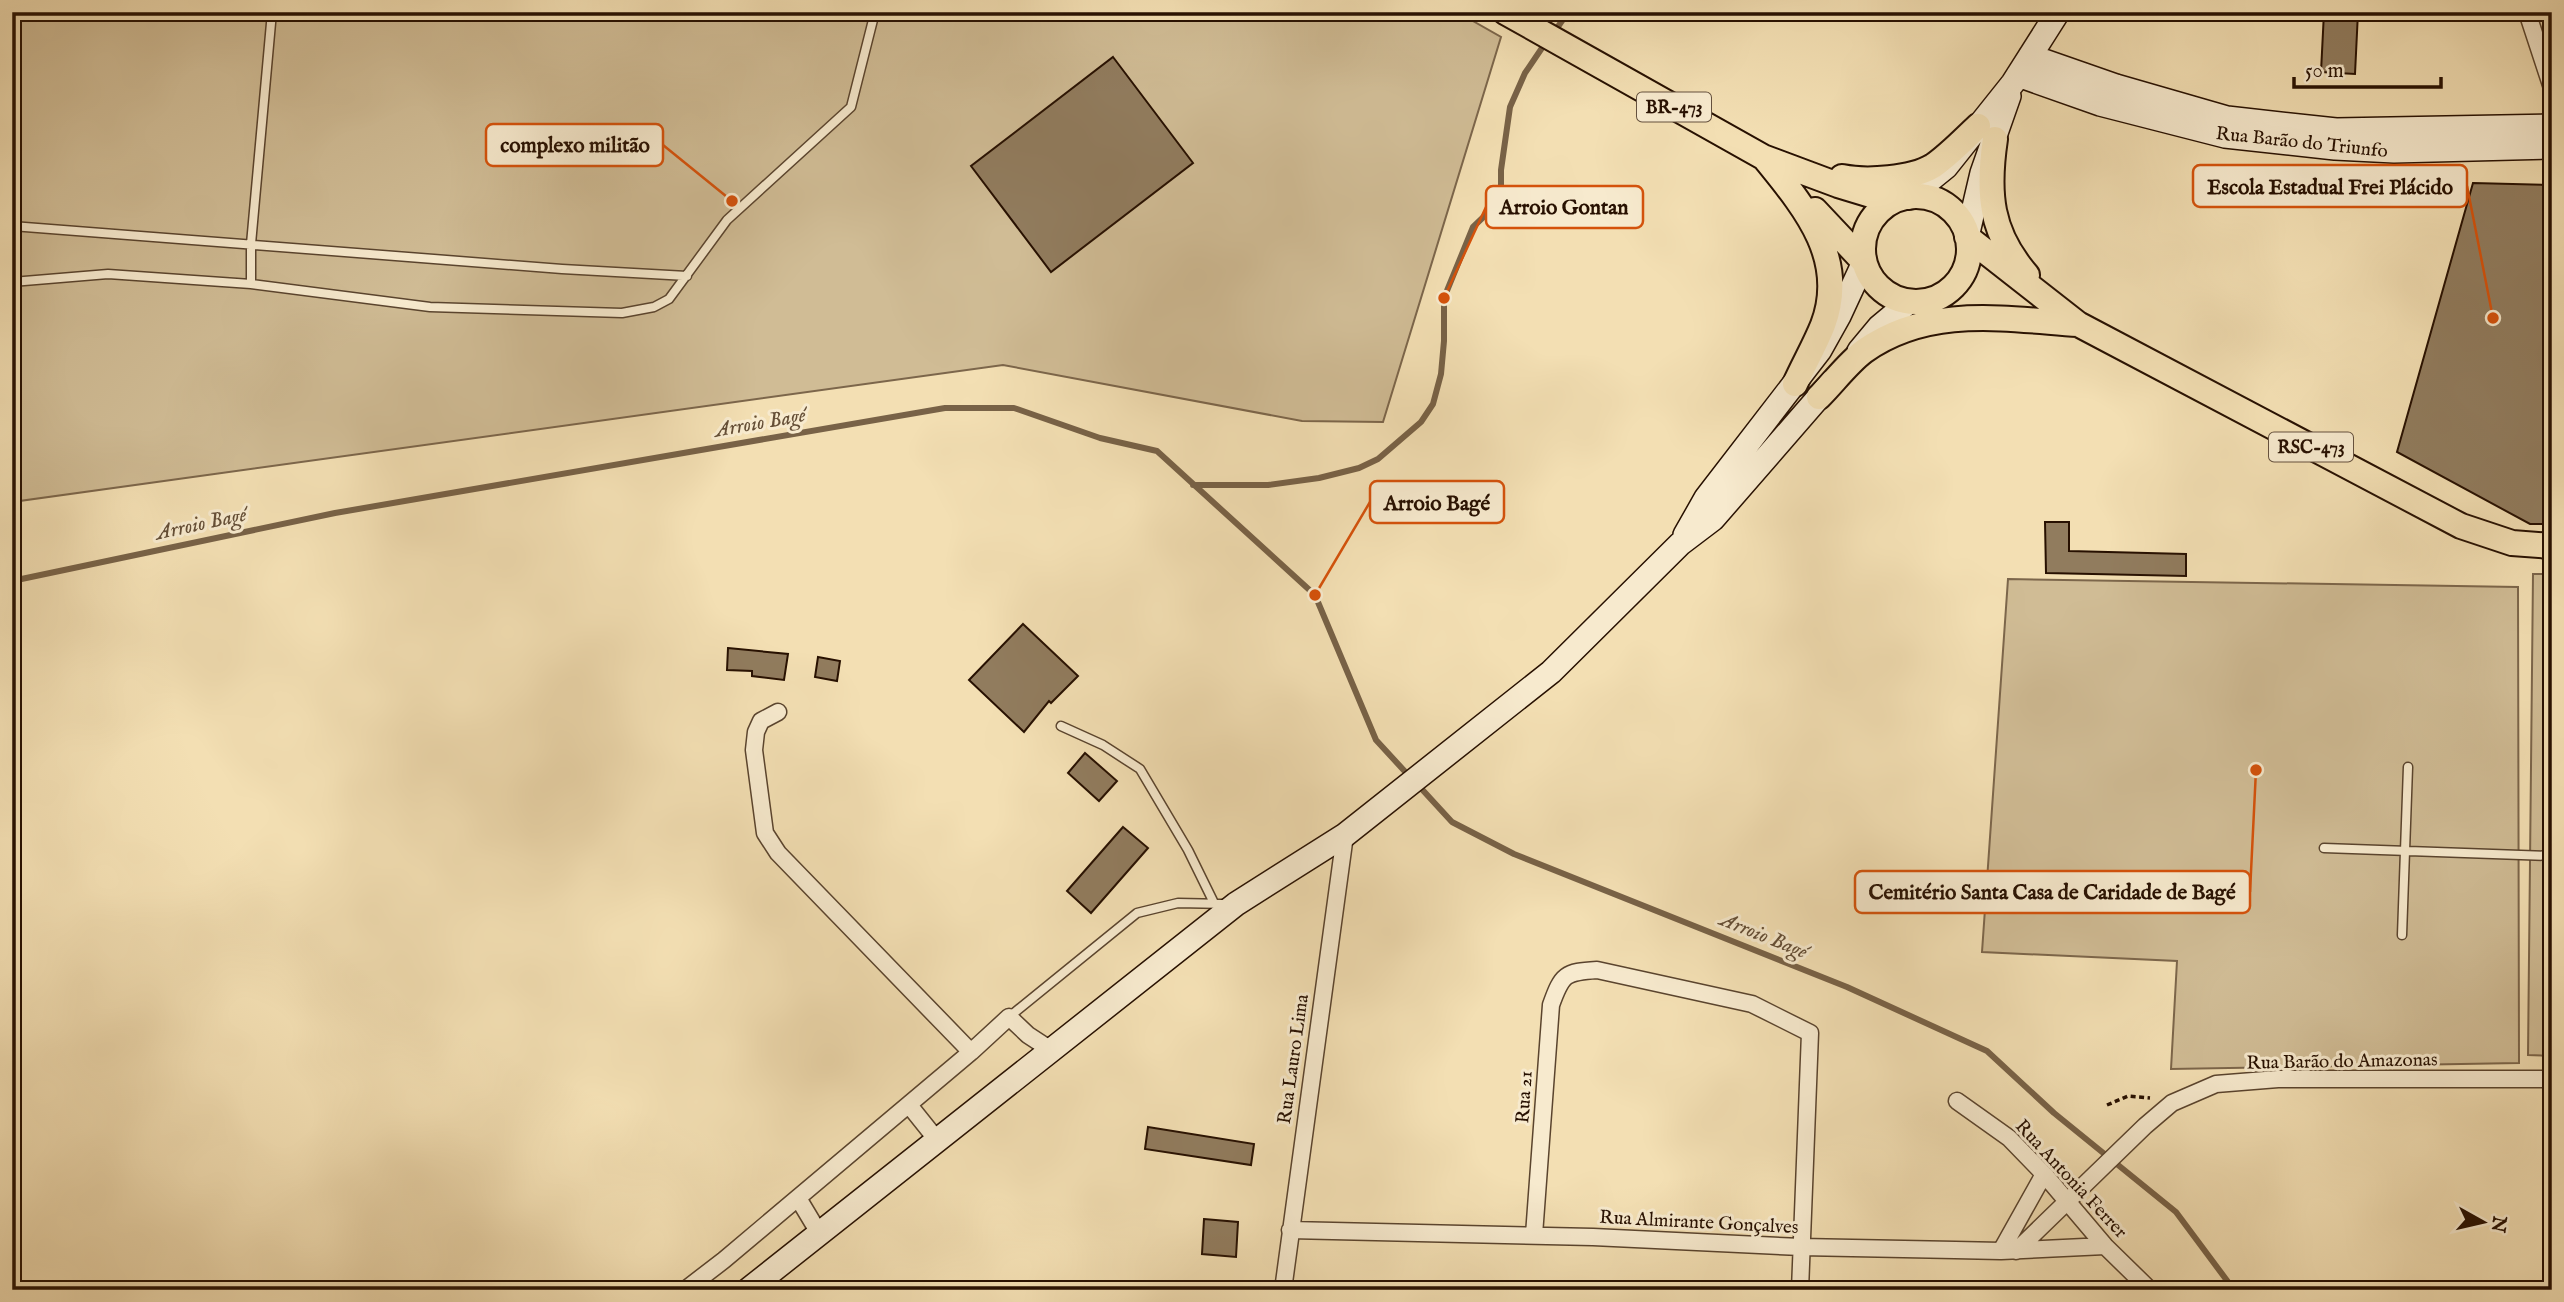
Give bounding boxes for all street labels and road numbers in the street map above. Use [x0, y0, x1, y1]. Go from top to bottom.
road number: BR-473 [1637, 92, 1711, 122]
street label: Rua Barão do Triunfo [2215, 122, 2389, 164]
road number: RSC-473 [2269, 432, 2353, 462]
street label: Rua Lauro Lima [1273, 992, 1315, 1126]
street label: Rua Barão do Amazonas [2246, 1048, 2438, 1076]
street label: Rua 21 [1511, 1070, 1539, 1124]
street label: Rua Antonia Ferrer [2009, 1115, 2132, 1244]
street label: Rua Almirante Gonçalves [1599, 1206, 1799, 1240]

